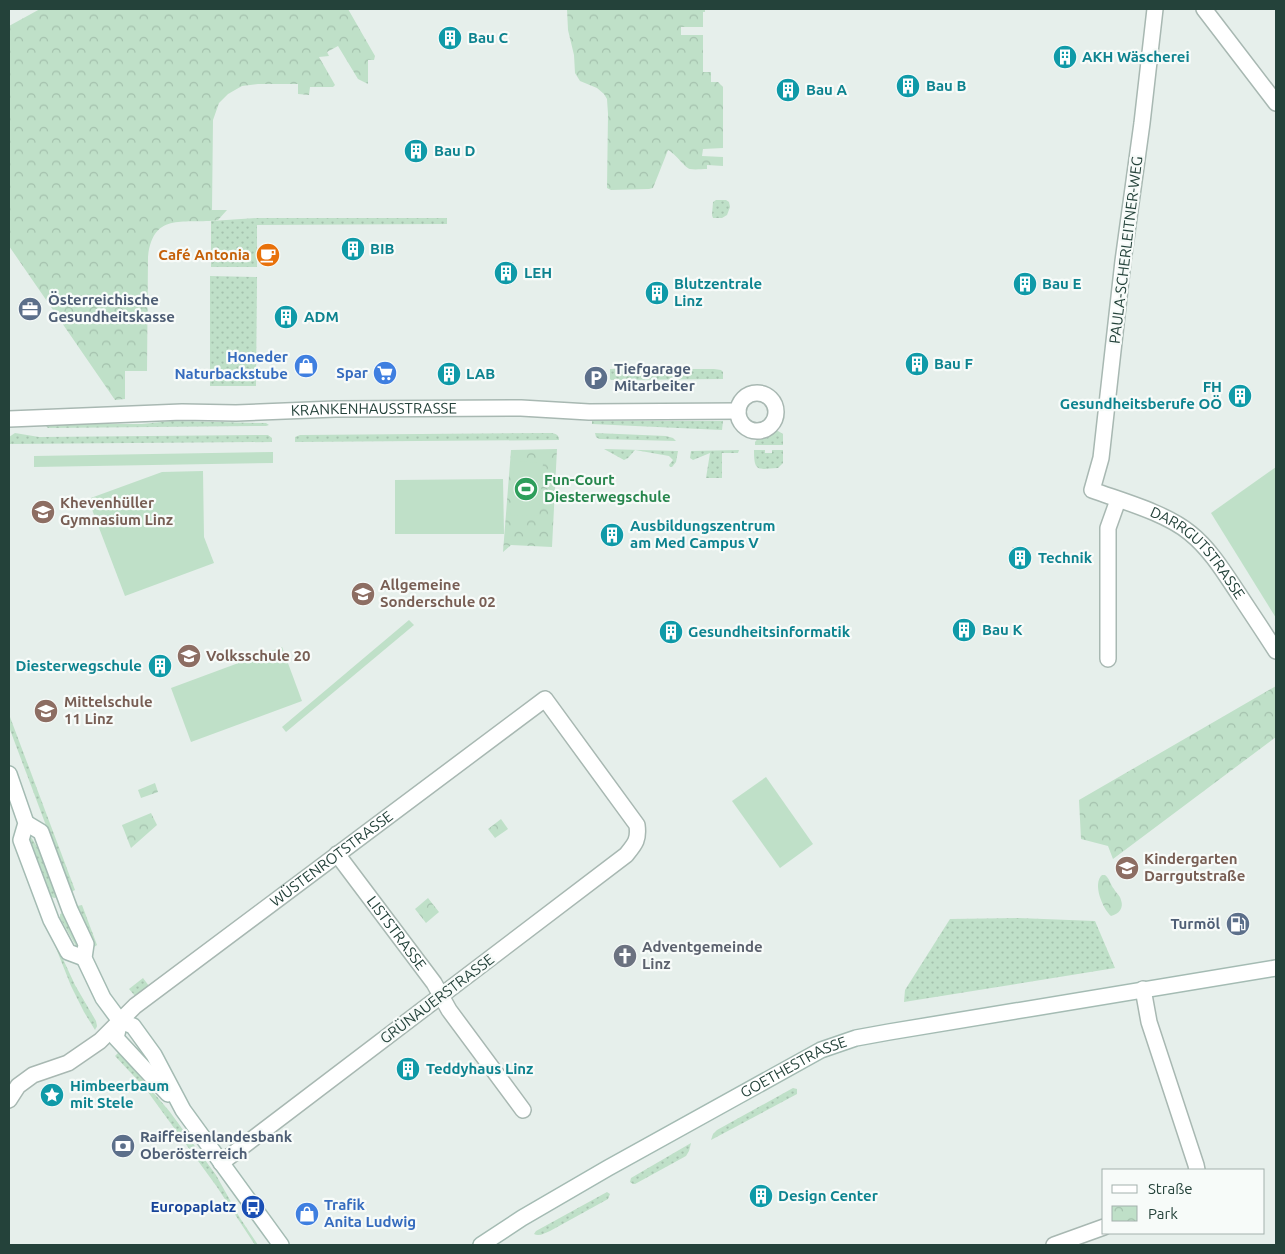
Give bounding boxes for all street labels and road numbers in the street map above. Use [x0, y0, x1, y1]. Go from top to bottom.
street label: PAULA-SCHERLEITNER-WEG [1106, 155, 1145, 345]
street label: KRANKENHAUSSTRASSE [290, 399, 457, 419]
street label: DARRGUTSTRASSE [1148, 503, 1249, 602]
street label: WÜSTENROTSTRASSE [267, 807, 396, 910]
street label: LISTSTRASSE [364, 893, 430, 973]
street label: GRÜNAUERSTRASSE [376, 950, 497, 1047]
street label: GOETHESTRASSE [737, 1033, 849, 1101]

